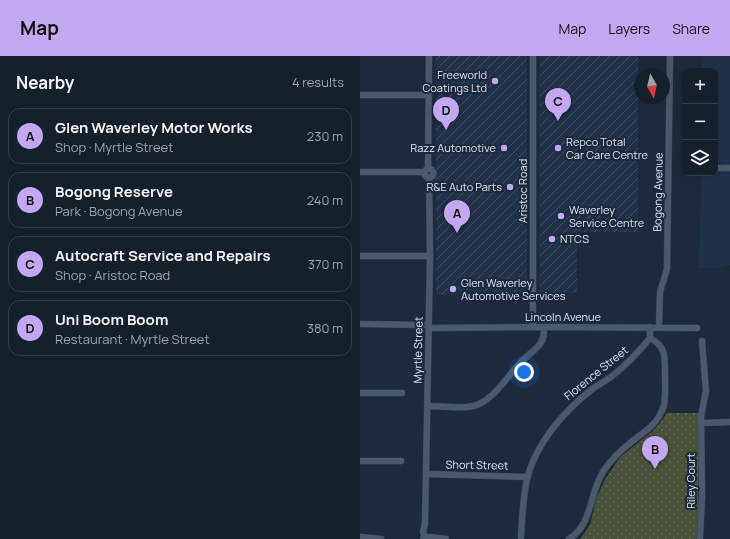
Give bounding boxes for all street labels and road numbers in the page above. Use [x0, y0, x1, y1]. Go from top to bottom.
street label: Bogong Avenue [649, 152, 666, 232]
street label: Aristoc Road [515, 159, 530, 223]
street label: Lincoln Avenue [525, 309, 602, 324]
street label: Myrtle Street [409, 316, 426, 384]
street label: Florence Street [561, 342, 631, 403]
street label: Riley Court [683, 453, 698, 509]
street label: Short Street [446, 456, 508, 473]

